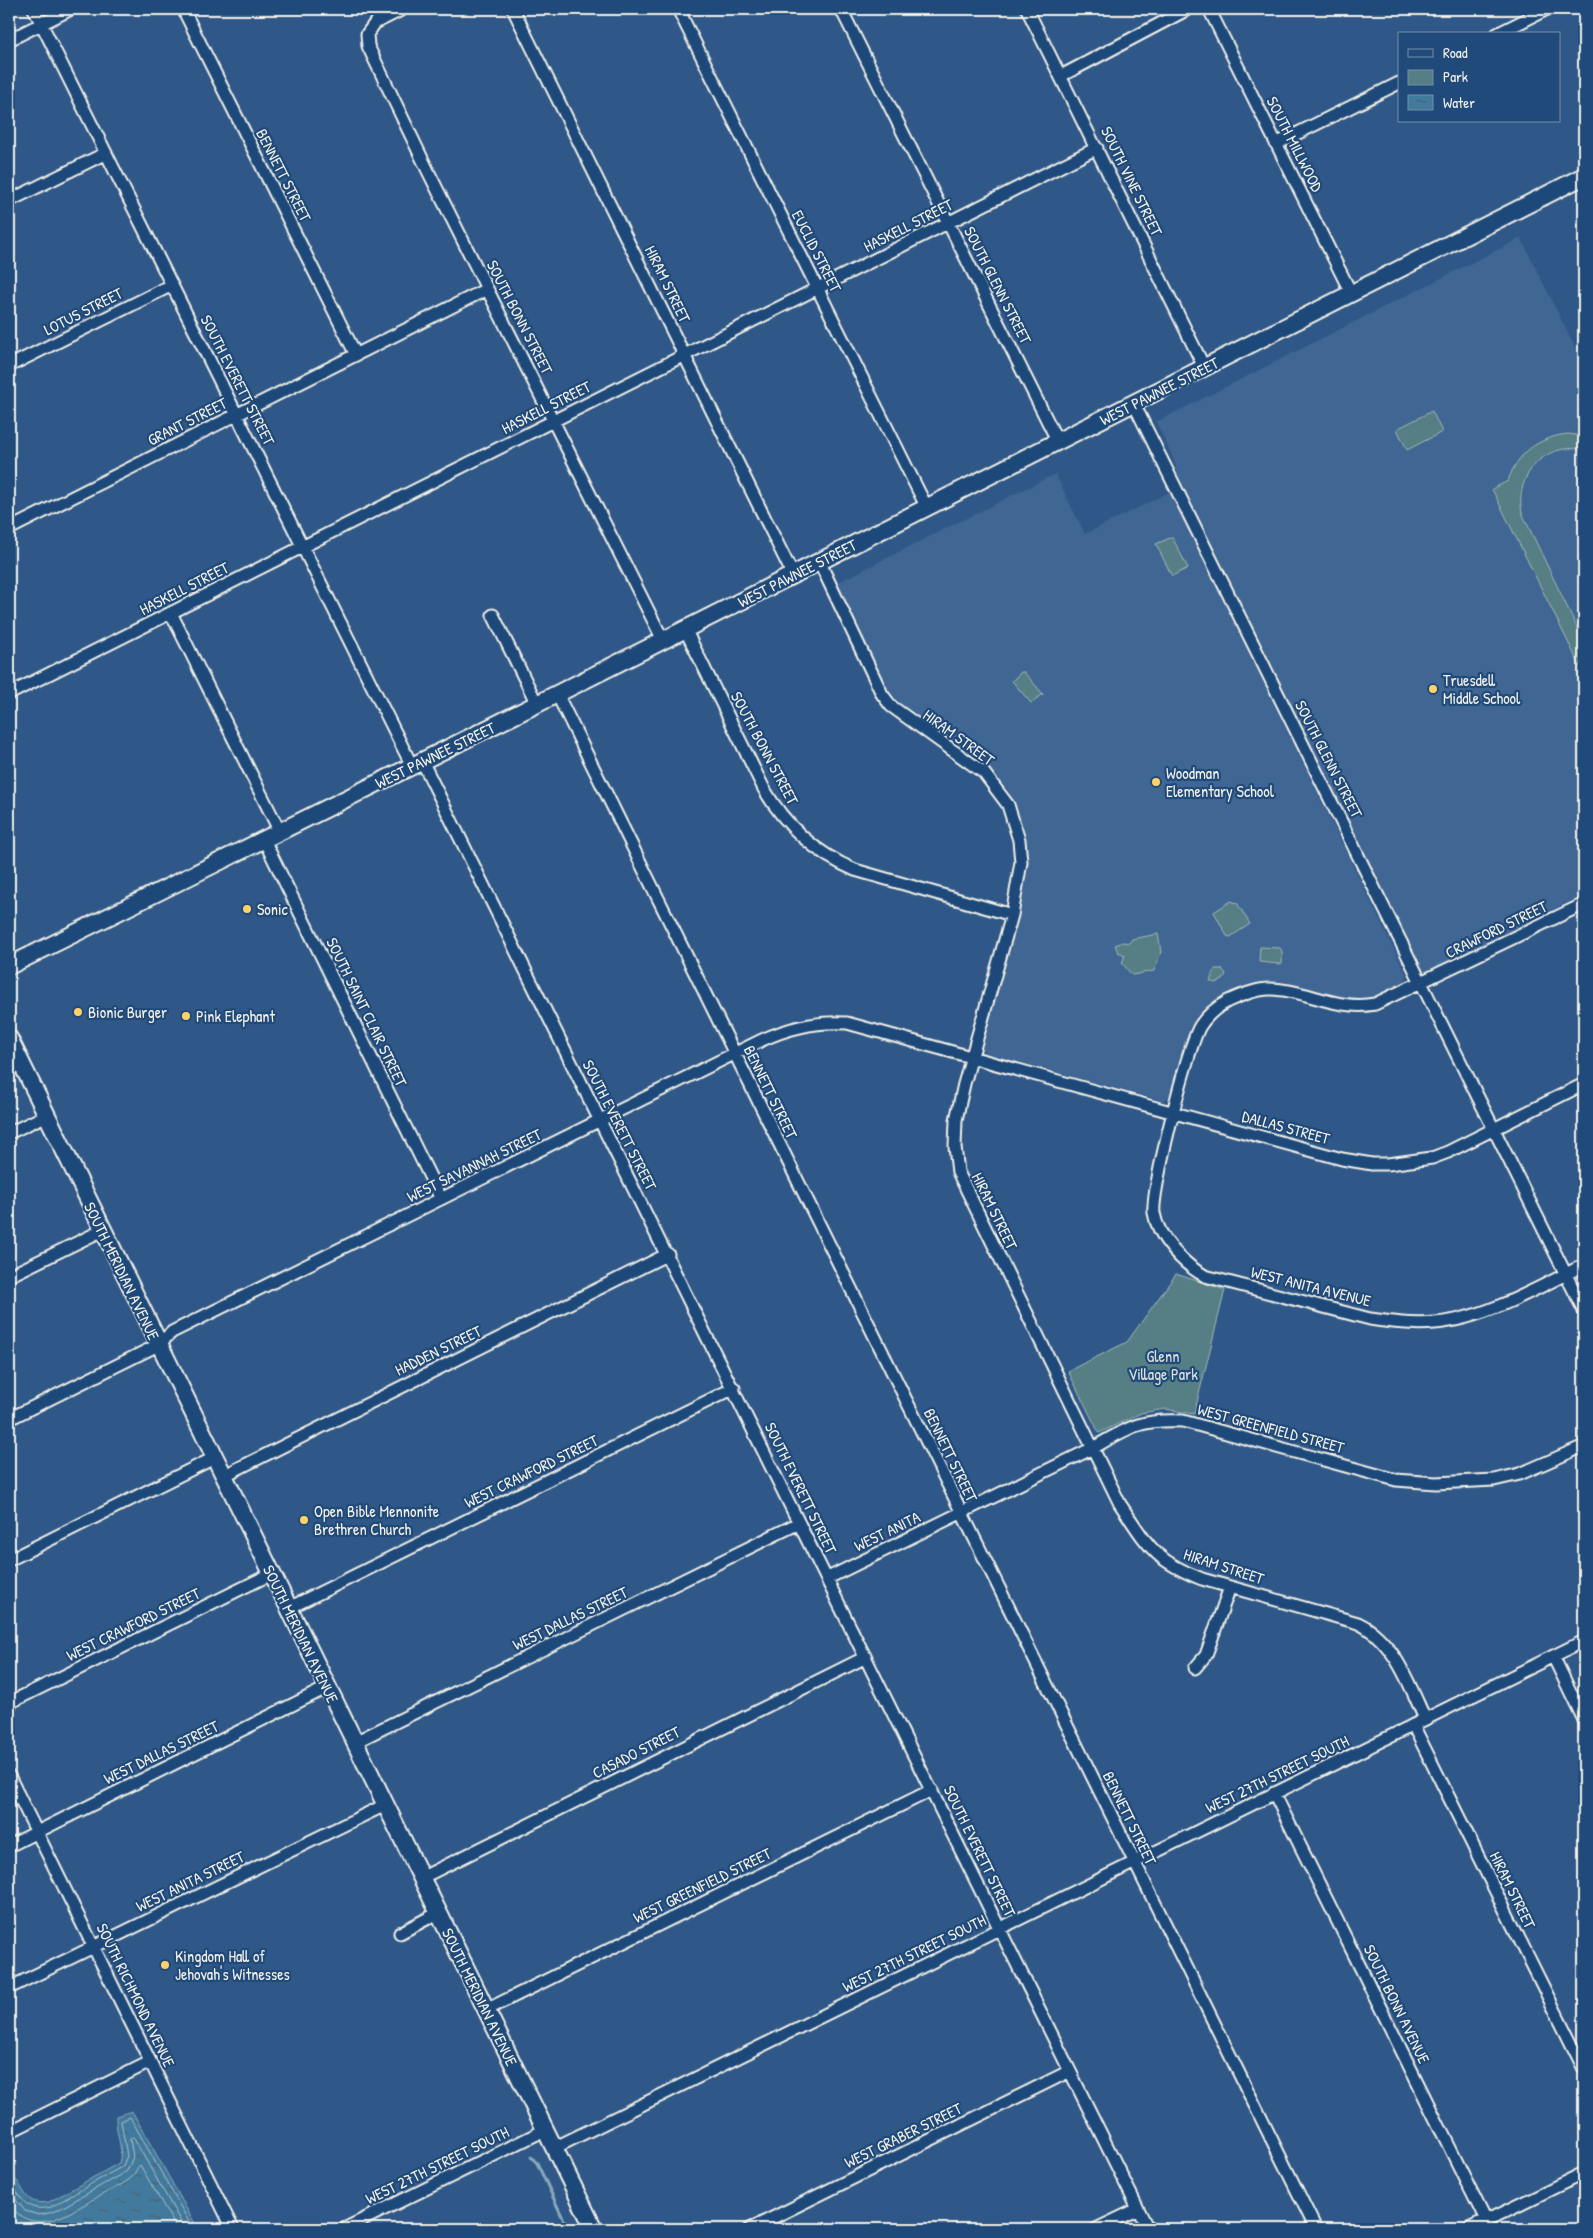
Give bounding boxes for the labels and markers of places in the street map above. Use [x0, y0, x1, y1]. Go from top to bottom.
place label: Truesdell Middle School [1443, 669, 1521, 709]
marker: Truesdell Middle School [1427, 683, 1439, 695]
place label: Woodman Elementary School [1166, 762, 1275, 802]
marker: Woodman Elementary School [1150, 776, 1162, 788]
place label: Sonic [257, 898, 289, 920]
marker: Sonic [241, 903, 253, 915]
place label: Bionic Burger [88, 1001, 167, 1023]
place label: Pink Elephant [196, 1005, 276, 1027]
marker: Bionic Burger [72, 1006, 84, 1018]
marker: Pink Elephant [180, 1010, 192, 1022]
place label: Open Bible Mennonite Brethren Church [314, 1500, 440, 1540]
marker: Open Bible Mennonite Brethren Church [298, 1514, 310, 1526]
place label: Kingdom Hall of Jehovah's Witnesses [175, 1945, 290, 1985]
marker: Kingdom Hall of Jehovah's Witnesses [159, 1959, 171, 1971]

